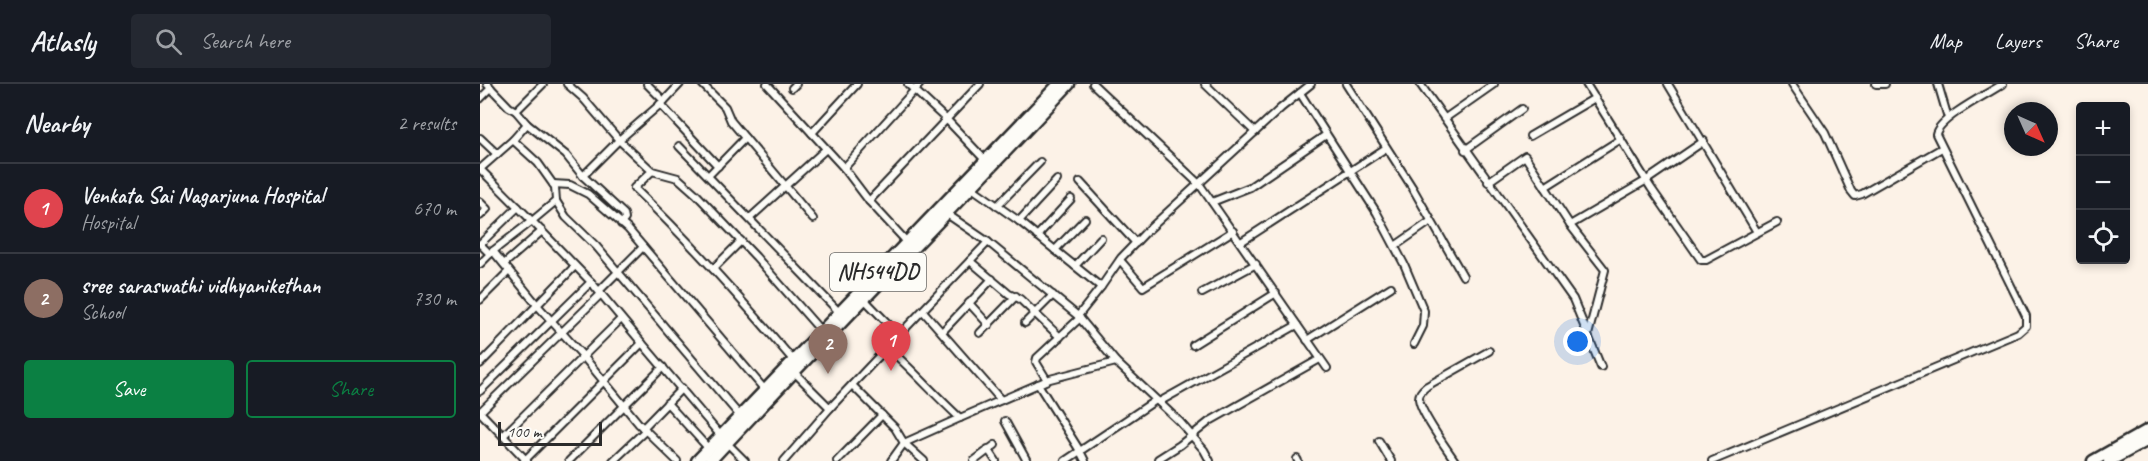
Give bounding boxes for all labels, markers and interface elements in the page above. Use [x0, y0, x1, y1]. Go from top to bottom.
search box [131, 14, 551, 68]
text: Atlasly [30, 24, 95, 59]
icon: search [152, 25, 185, 58]
text: Search here [200, 27, 290, 55]
text: Map [1929, 28, 1962, 54]
text: Layers [1995, 28, 2041, 54]
text: Share [2074, 28, 2118, 54]
north arrow [2004, 102, 2058, 156]
map controls [2076, 102, 2130, 264]
button: + [2076, 102, 2130, 156]
text: Nearby [24, 107, 89, 140]
text: 2 results [397, 111, 456, 136]
button: − [2076, 156, 2130, 210]
text: Venkata Sai Nagarjuna Hospital [81, 182, 324, 210]
text: 1 [39, 196, 48, 221]
text: 670 m [413, 196, 456, 221]
text: Hospital [81, 210, 136, 235]
button: locate [2076, 210, 2130, 264]
road number: NH544DD [830, 253, 926, 291]
text: sree saraswathi vidhyanikethan [81, 272, 320, 300]
text: 2 [39, 286, 48, 311]
text: 730 m [413, 286, 456, 311]
text: School [81, 300, 124, 325]
pin: 1 [872, 322, 910, 371]
pin: 2 [808, 324, 848, 374]
your location [1563, 327, 1592, 356]
button: Save [24, 360, 234, 418]
button: Share [246, 360, 456, 418]
scale bar [498, 419, 602, 446]
text: 100 m [507, 422, 541, 442]

